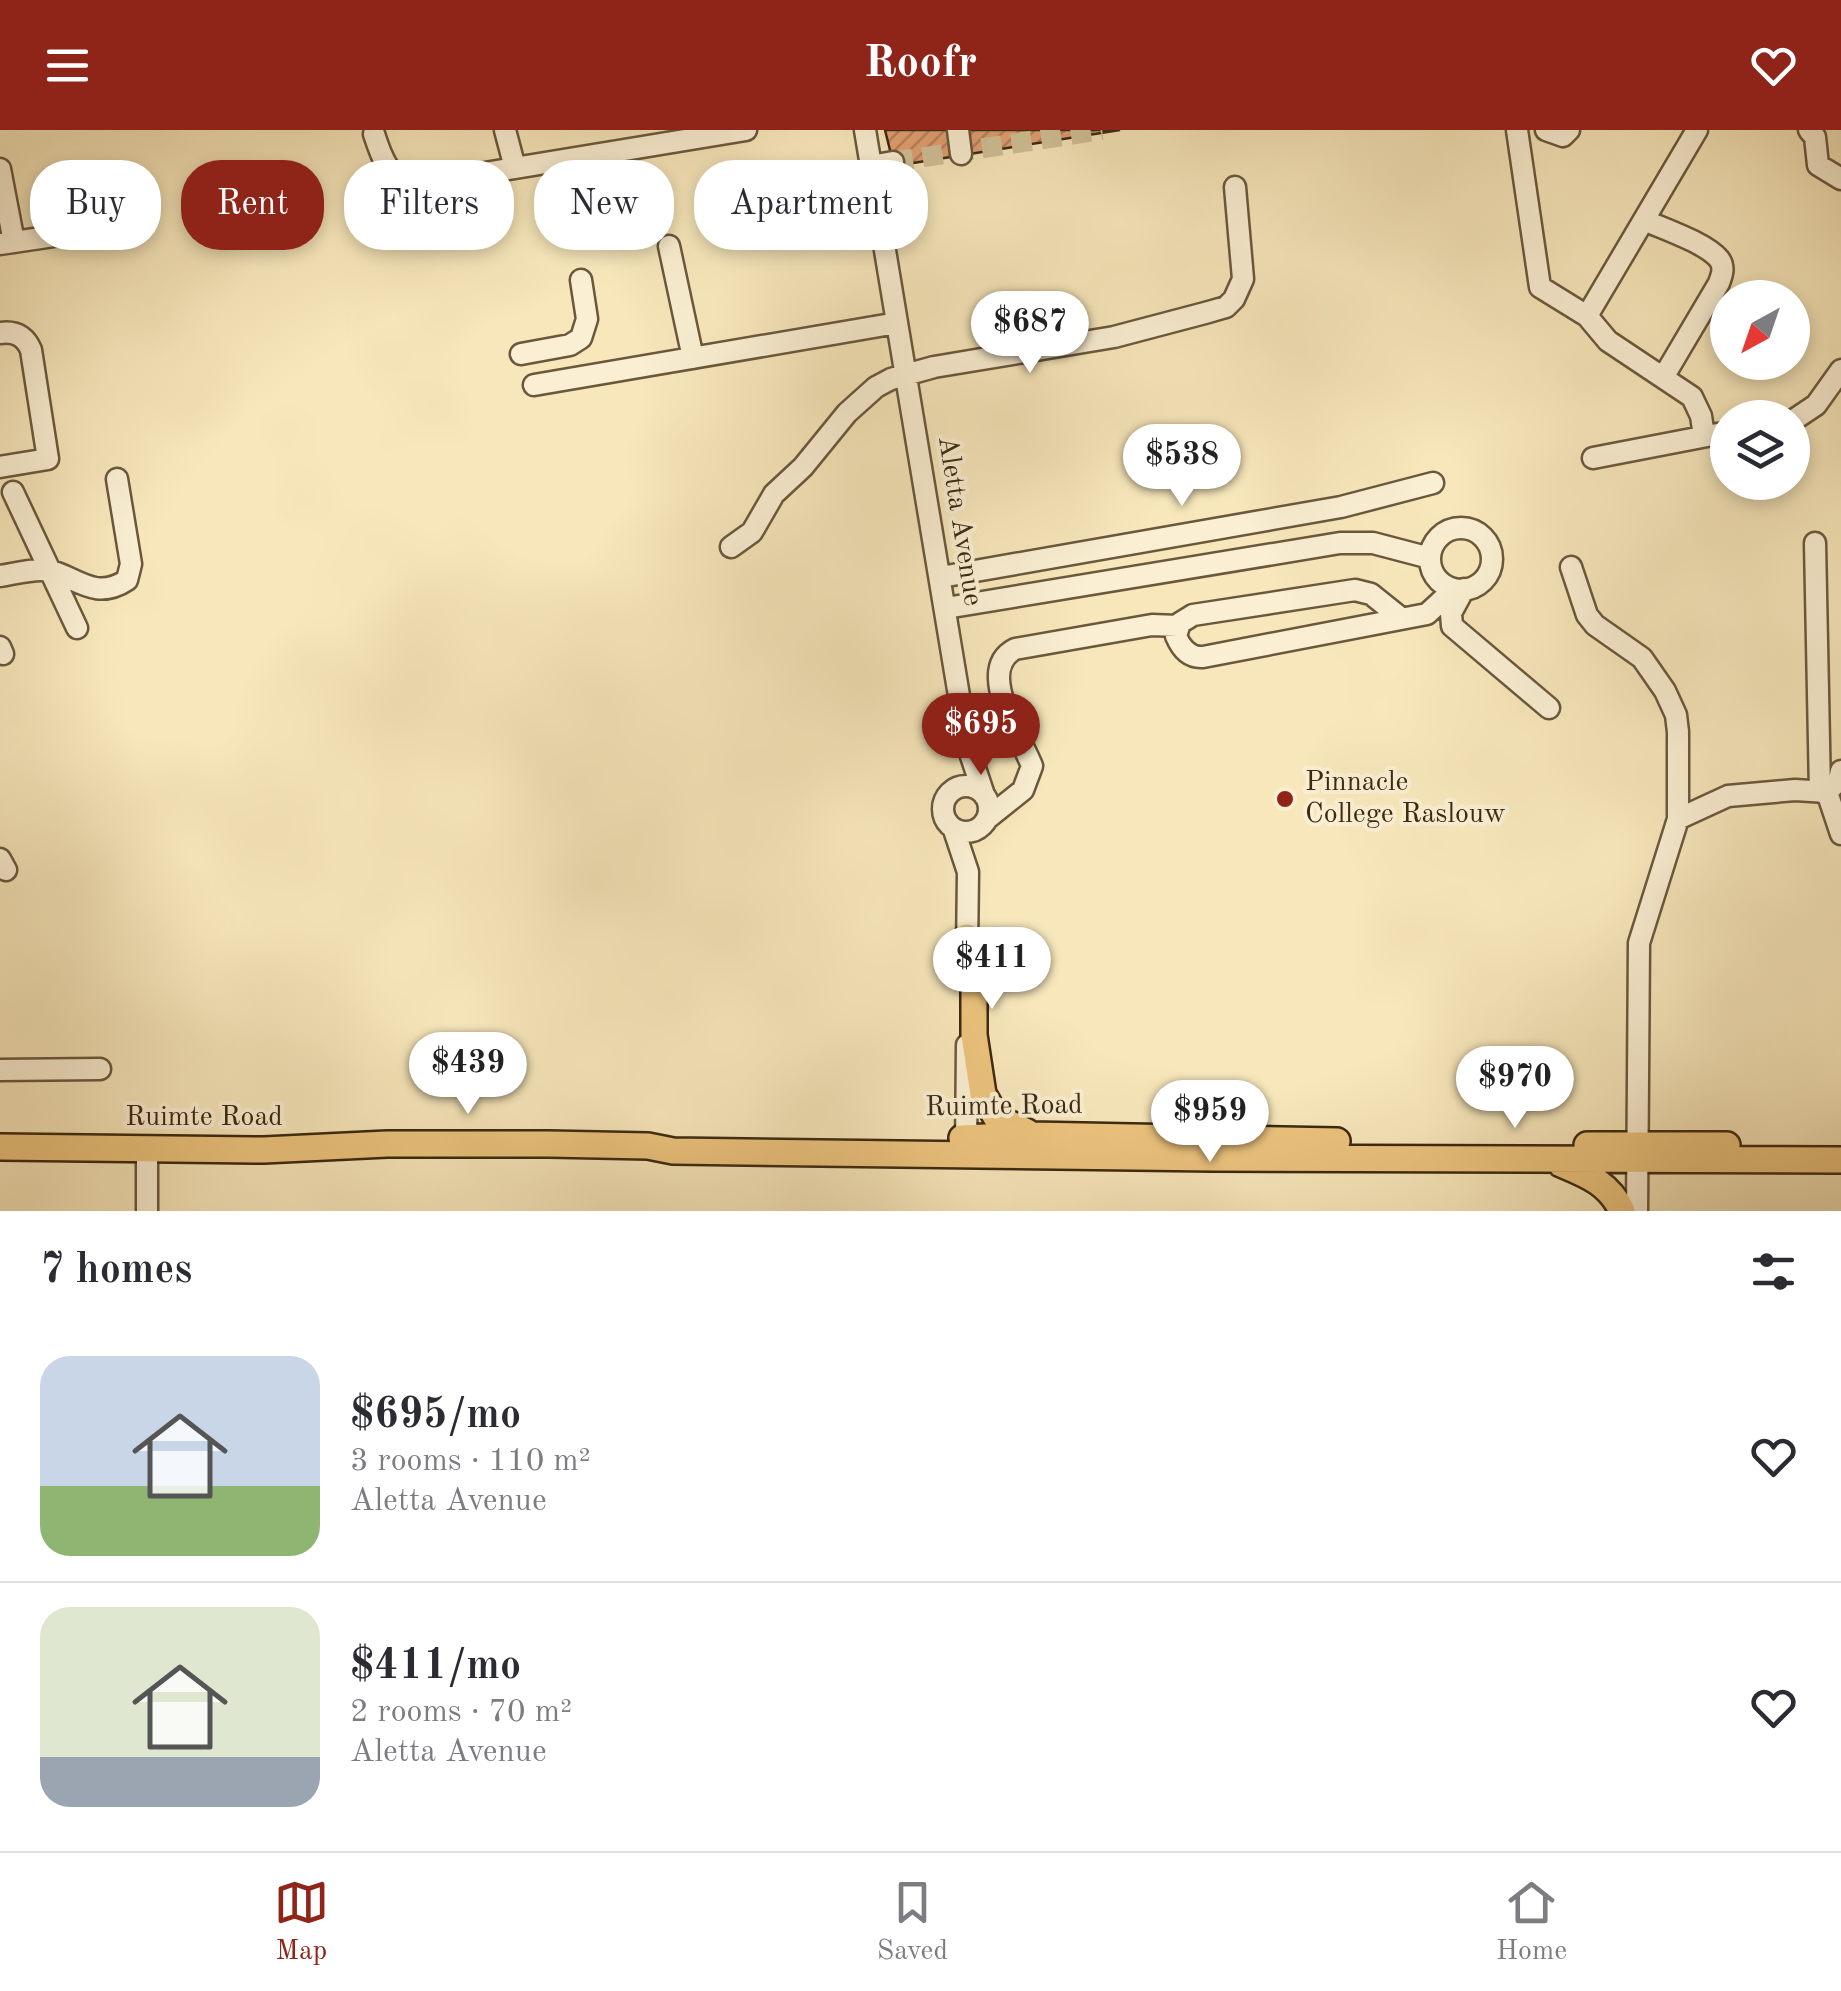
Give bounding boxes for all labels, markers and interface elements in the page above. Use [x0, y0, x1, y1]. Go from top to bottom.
icon: menu [40, 38, 95, 93]
icon: heart [1746, 38, 1801, 93]
text: Roofr [864, 42, 977, 87]
chip: Buy [30, 160, 161, 250]
chip: Rent [181, 160, 324, 250]
chip: Filters [344, 160, 514, 250]
chip: New [534, 160, 674, 250]
chip: Apartment [694, 160, 928, 250]
north arrow [1710, 280, 1810, 380]
map controls [1710, 280, 1810, 500]
pin: $687 [971, 291, 1089, 376]
text: $687 [993, 307, 1067, 339]
button: layers [1710, 400, 1810, 500]
pin: $538 [1123, 424, 1241, 509]
street label: Aletta Avenue [932, 434, 986, 608]
text: $538 [1145, 440, 1219, 472]
pin: $695 [922, 693, 1040, 778]
text: $695 [944, 709, 1018, 741]
place label: Pinnacle College Raslouw [1305, 769, 1506, 829]
marker: Pinnacle College Raslouw [1274, 788, 1296, 810]
pin: $411 [933, 927, 1051, 1012]
text: $411 [955, 943, 1029, 975]
pin: $439 [409, 1032, 527, 1117]
pin: $970 [1456, 1046, 1574, 1131]
text: $439 [431, 1048, 505, 1080]
text: $970 [1478, 1062, 1552, 1094]
pin: $959 [1151, 1080, 1269, 1165]
street label: Ruimte Road [925, 1092, 1083, 1122]
text: $959 [1173, 1096, 1247, 1128]
street label: Ruimte Road [125, 1104, 283, 1132]
icon: filters [1746, 1244, 1801, 1299]
text: 7 homes [40, 1250, 192, 1292]
text: $695/mo [350, 1395, 521, 1437]
icon: home [120, 1396, 240, 1516]
icon: heart [1746, 1429, 1801, 1484]
text: 3 rooms · 110 m² [350, 1446, 591, 1478]
text: Aletta Avenue [350, 1486, 547, 1518]
text: $411/mo [350, 1646, 521, 1688]
icon: home [120, 1647, 240, 1767]
icon: heart [1746, 1680, 1801, 1735]
text: 2 rooms · 70 m² [350, 1697, 572, 1729]
text: Aletta Avenue [350, 1737, 547, 1769]
tab: Map [274, 1875, 329, 1970]
tab: Saved [877, 1875, 948, 1970]
tab: Home [1496, 1875, 1567, 1970]

